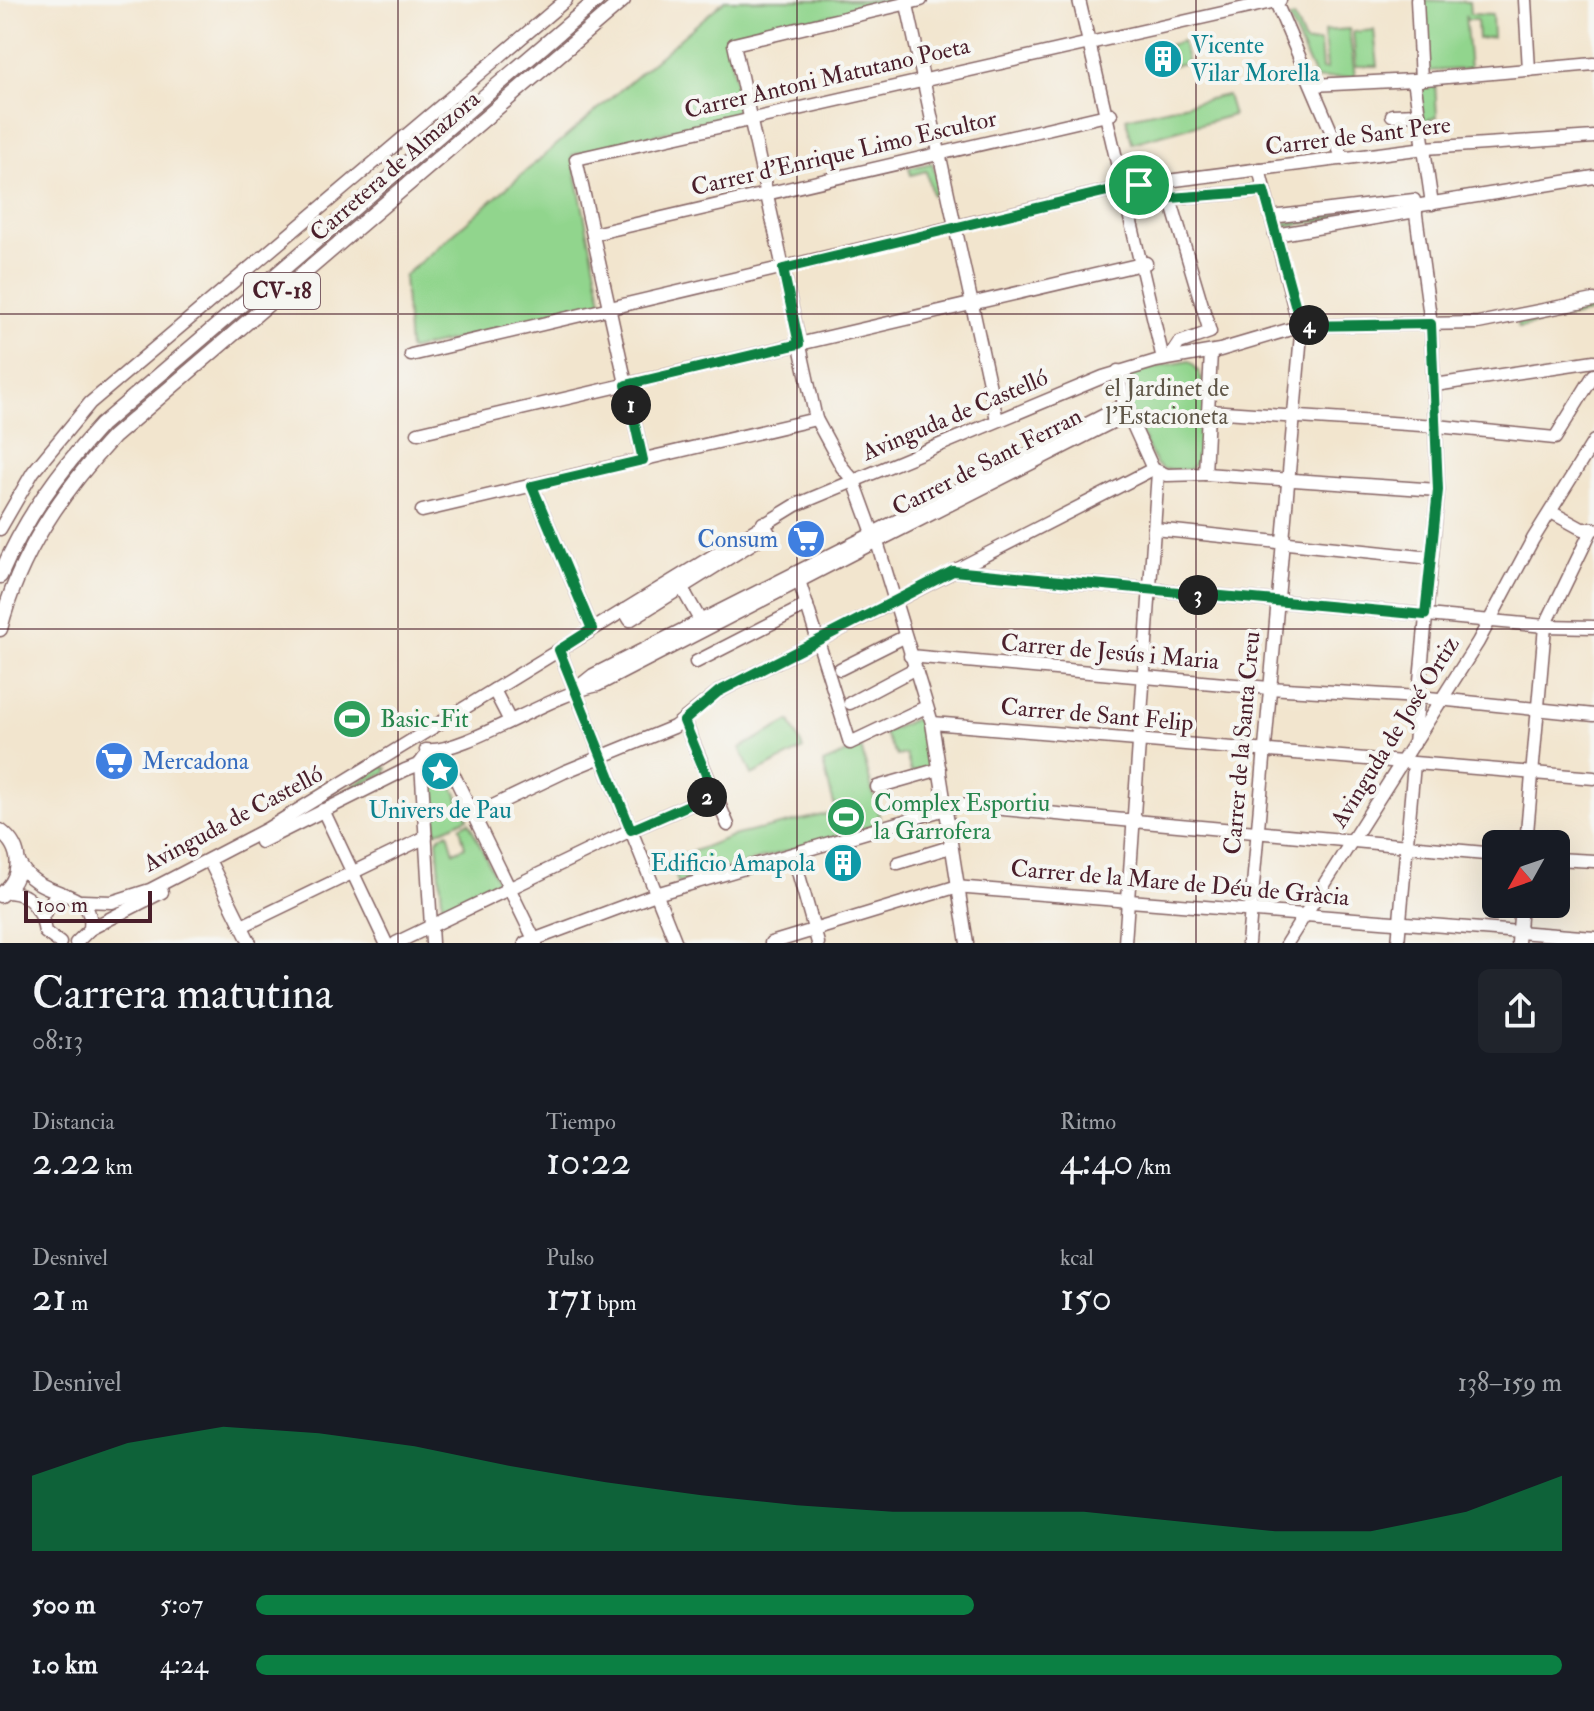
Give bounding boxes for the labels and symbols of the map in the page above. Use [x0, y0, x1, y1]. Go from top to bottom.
street label: Carrer Antoni Matutano Poeta [681, 30, 974, 126]
place label: Vicente Vilar Morella [1191, 30, 1321, 89]
building icon: Vicente Vilar Morella [1142, 38, 1184, 80]
street label: Carretera de Almazora [303, 83, 487, 248]
street label: Carrer d'Enrique Limo Escultor [688, 103, 1000, 203]
street label: Carrer de Sant Pere [1263, 109, 1453, 163]
pin [1105, 151, 1173, 219]
road number: CV-18 [244, 273, 320, 309]
pin: 4 [1289, 305, 1329, 345]
street label: Avinguda de Castelló [856, 362, 1053, 469]
park label: el Jardinet de l'Estacioneta [1105, 373, 1230, 432]
pin: 1 [611, 385, 651, 425]
street label: Carrer de Sant Ferran [887, 401, 1087, 523]
supermarket icon: Consum [785, 518, 827, 560]
place label: Consum [697, 524, 778, 555]
pin: 3 [1178, 575, 1218, 615]
street label: Carrer de Jesús i Maria [1000, 627, 1222, 677]
street label: Carrer de la Santa Creu [1217, 630, 1267, 856]
street label: Avinguda de José Ortiz [1323, 630, 1467, 834]
street label: Carrer de Sant Felip [999, 691, 1195, 739]
sports icon: Basic-Fit [331, 698, 373, 740]
place label: Basic-Fit [380, 704, 469, 735]
supermarket icon: Mercadona [93, 740, 135, 782]
place label: Mercadona [142, 746, 250, 777]
place icon: Univers de Pau [419, 750, 461, 792]
street label: Avinguda de Castelló [137, 759, 328, 880]
pin: 2 [687, 777, 727, 817]
place label: Complex Esportiu la Garrofera [874, 788, 1050, 847]
place label: Univers de Pau [368, 795, 512, 826]
sports icon: Complex Esportiu la Garrofera [825, 796, 867, 838]
north arrow [1482, 830, 1570, 918]
building icon: Edificio Amapola [822, 842, 864, 884]
place label: Edificio Amapola [650, 848, 816, 879]
street label: Carrer de la Mare de Déu de Gràcia [1009, 853, 1352, 913]
scale bar [24, 887, 152, 923]

